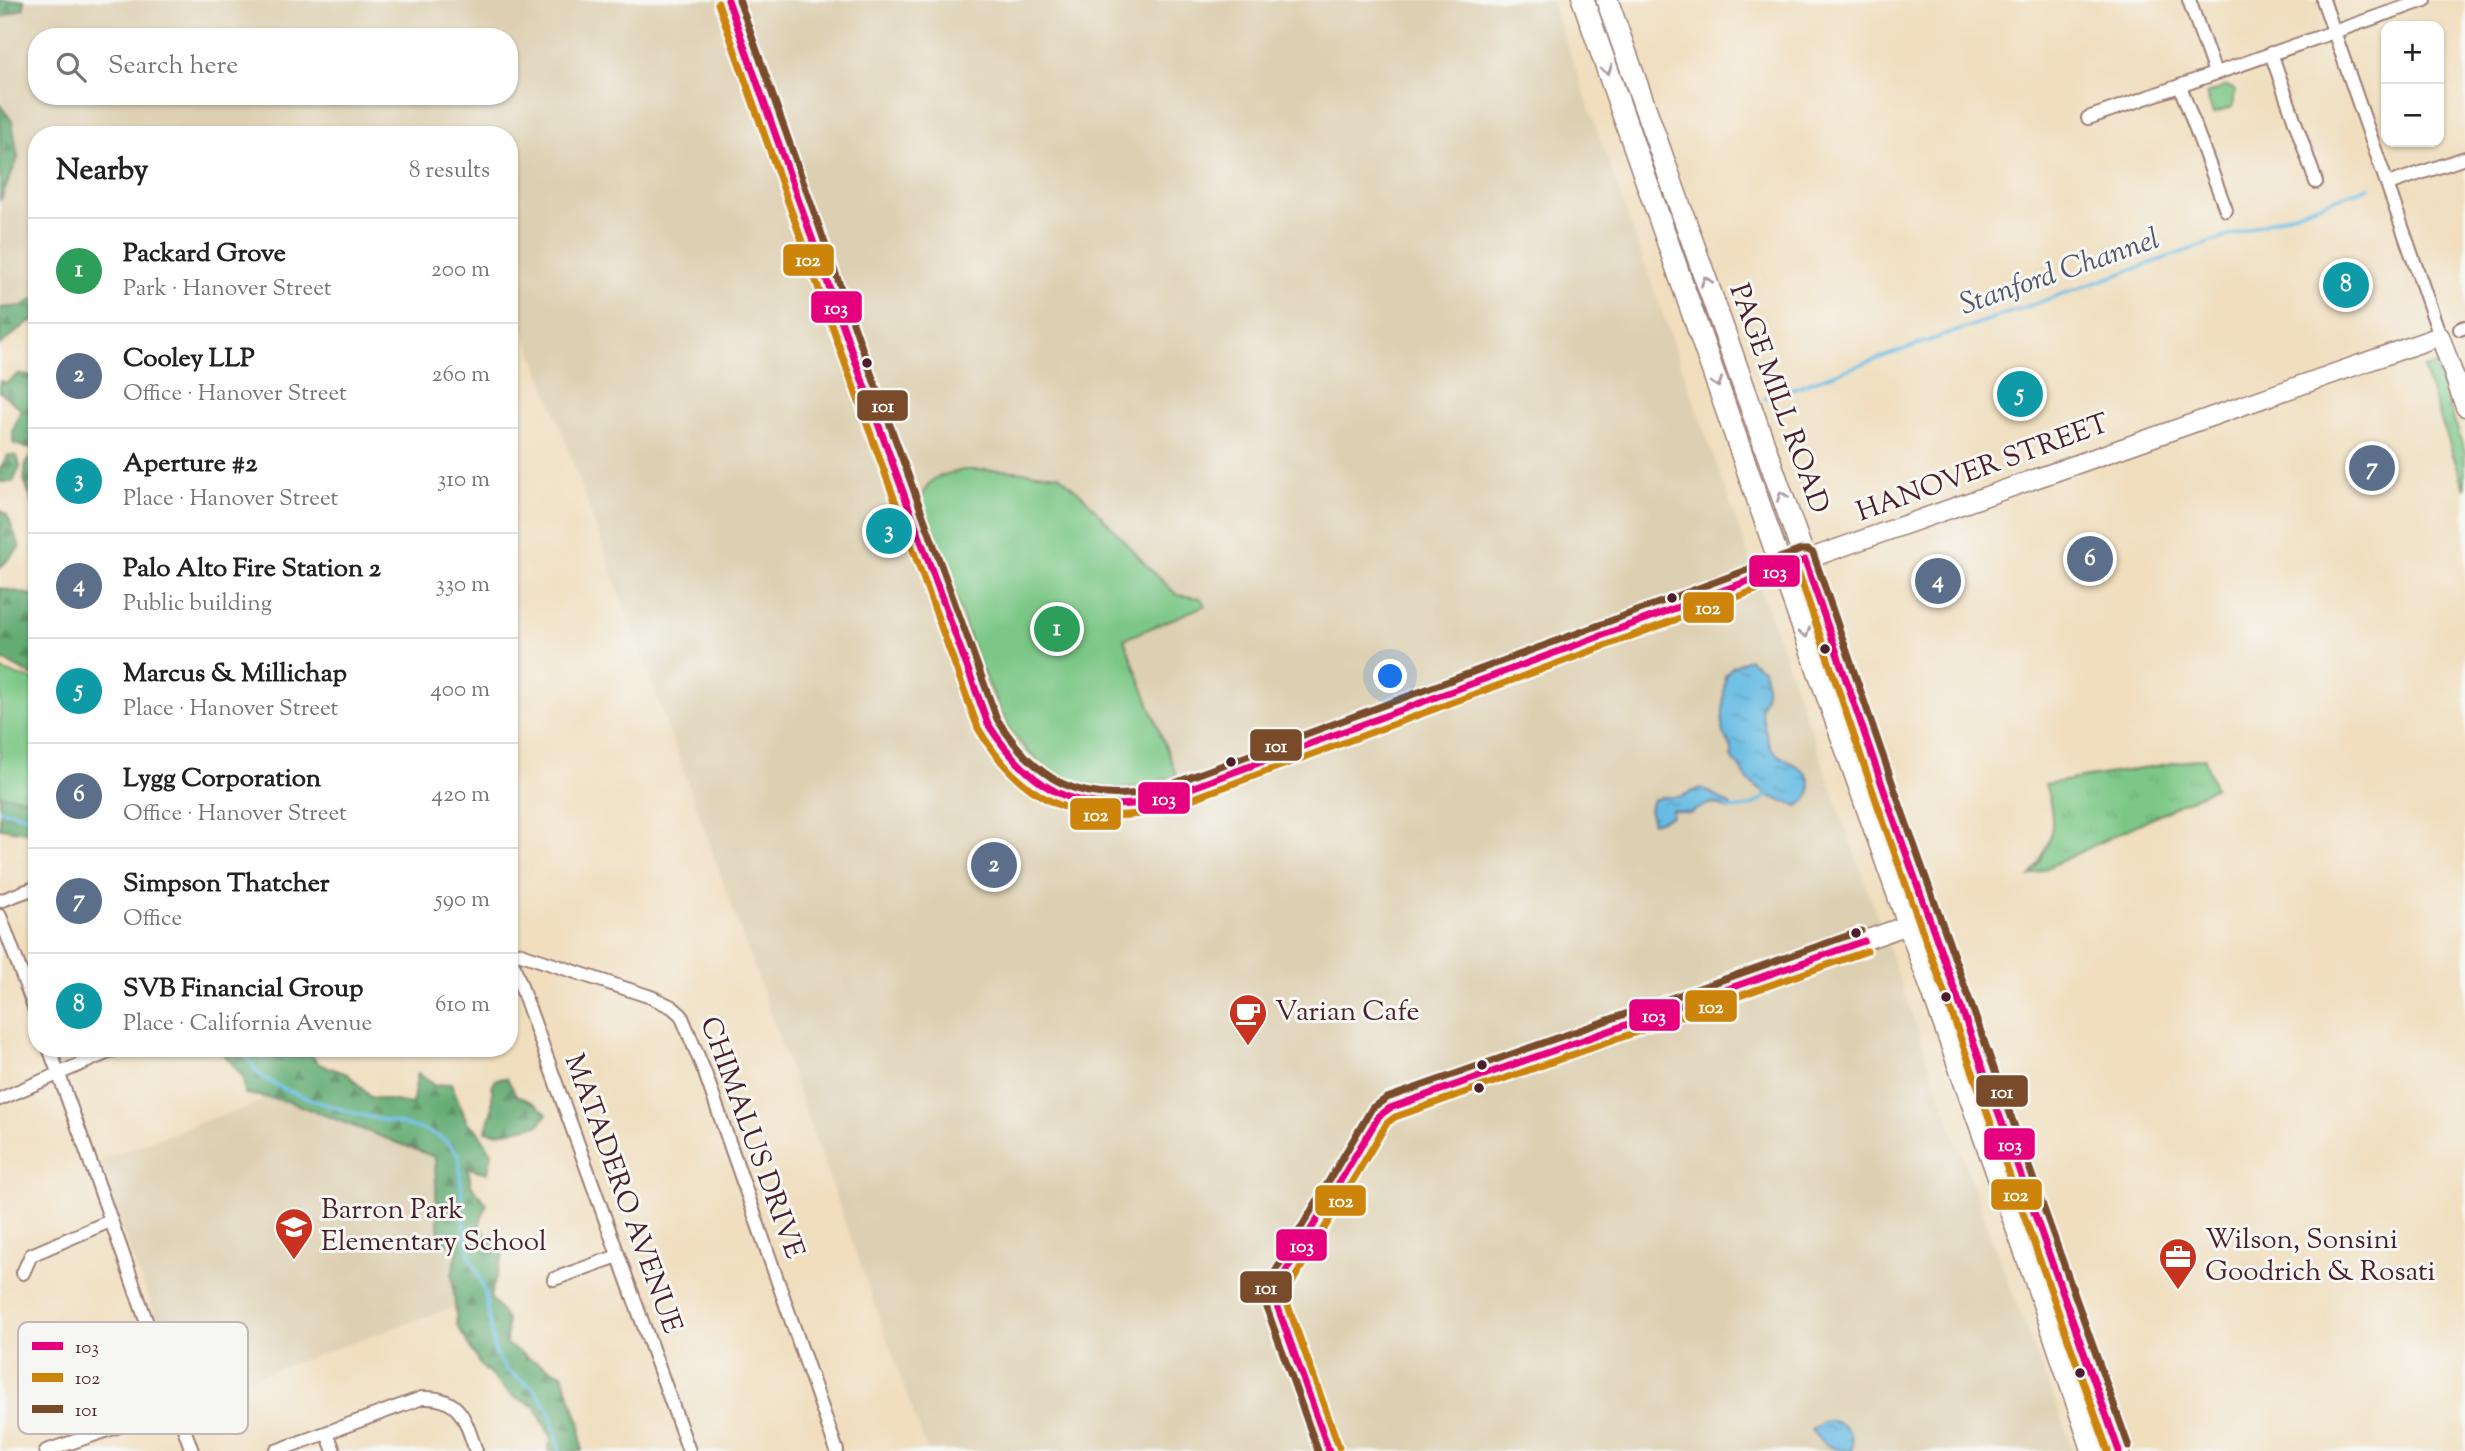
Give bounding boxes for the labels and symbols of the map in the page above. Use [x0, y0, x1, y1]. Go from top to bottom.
one-way arrow [1599, 64, 1613, 76]
water label: Stanford Channel [1954, 219, 2166, 327]
line badge: 102 [782, 243, 835, 277]
text: 102 [795, 248, 821, 275]
pin: 8 [2323, 259, 2369, 311]
one-way arrow [1700, 276, 1714, 288]
street label: PAGE MILL ROAD [1718, 279, 1838, 519]
line badge: 103 [810, 290, 863, 324]
text: 103 [824, 296, 848, 323]
unlabelled marker [860, 356, 874, 370]
pin: 5 [1997, 368, 2043, 420]
one-way arrow [1709, 377, 1723, 389]
line badge: 101 [856, 389, 909, 422]
text: 101 [872, 394, 895, 421]
street label: HANOVER STREET [1851, 405, 2115, 533]
pin: 7 [2349, 442, 2395, 494]
one-way arrow [1776, 490, 1790, 502]
pin: 3 [866, 505, 912, 557]
pin: 6 [2067, 533, 2113, 585]
line badge: 103 [1748, 554, 1801, 588]
pin: 4 [1915, 555, 1961, 607]
text: 103 [1763, 560, 1787, 587]
unlabelled marker [1665, 591, 1679, 605]
line badge: 102 [1682, 591, 1735, 624]
text: 102 [1695, 596, 1721, 623]
pin: 1 [1034, 603, 1080, 655]
one-way arrow [1796, 626, 1810, 638]
unlabelled marker [1818, 642, 1832, 656]
your location [1373, 659, 1407, 693]
line badge: 101 [1249, 728, 1303, 762]
text: 101 [1265, 734, 1288, 761]
unlabelled marker [1224, 755, 1238, 769]
line badge: 103 [1137, 781, 1191, 815]
text: 103 [1152, 787, 1176, 814]
line badge: 102 [1069, 797, 1122, 831]
text: 102 [1083, 803, 1109, 830]
pin: 2 [971, 839, 1017, 891]
unlabelled marker [1849, 926, 1863, 940]
line badge: 102 [1684, 989, 1738, 1023]
unlabelled marker [1939, 990, 1953, 1004]
cafe icon: Varian Cafe [1227, 992, 1269, 1047]
place label: Varian Cafe [1275, 993, 1420, 1033]
text: 102 [1698, 995, 1724, 1022]
line badge: 103 [1628, 998, 1681, 1032]
text: 103 [1642, 1004, 1666, 1031]
street label: CHIMALUS DRIVE [689, 1011, 813, 1265]
street label: MATADERO AVENUE [553, 1049, 691, 1339]
unlabelled marker [1475, 1058, 1489, 1072]
line badge: 101 [1975, 1074, 2029, 1108]
text: 101 [1991, 1080, 2014, 1107]
unlabelled marker [1472, 1081, 1486, 1095]
line badge: 103 [1983, 1127, 2036, 1161]
text: 103 [1998, 1133, 2022, 1160]
line badge: 102 [1990, 1178, 2043, 1211]
text: 102 [2003, 1183, 2029, 1210]
line badge: 102 [1314, 1184, 1367, 1217]
text: 102 [1328, 1189, 1354, 1216]
place label: Barron Park Elementary School [321, 1191, 547, 1263]
school or university icon: Barron Park Elementary School [273, 1206, 315, 1261]
place label: Wilson, Sonsini Goodrich & Rosati [2205, 1221, 2436, 1293]
line badge: 103 [1275, 1228, 1328, 1262]
text: 103 [1290, 1234, 1314, 1261]
office icon: Wilson, Sonsini Goodrich & Rosati [2157, 1236, 2199, 1291]
line badge: 101 [1239, 1270, 1293, 1304]
text: 101 [1255, 1276, 1278, 1303]
legend [18, 1322, 248, 1434]
text: 103 [75, 1335, 99, 1362]
text: 102 [75, 1366, 100, 1393]
unlabelled marker [2073, 1366, 2087, 1380]
text: 101 [75, 1398, 98, 1425]

